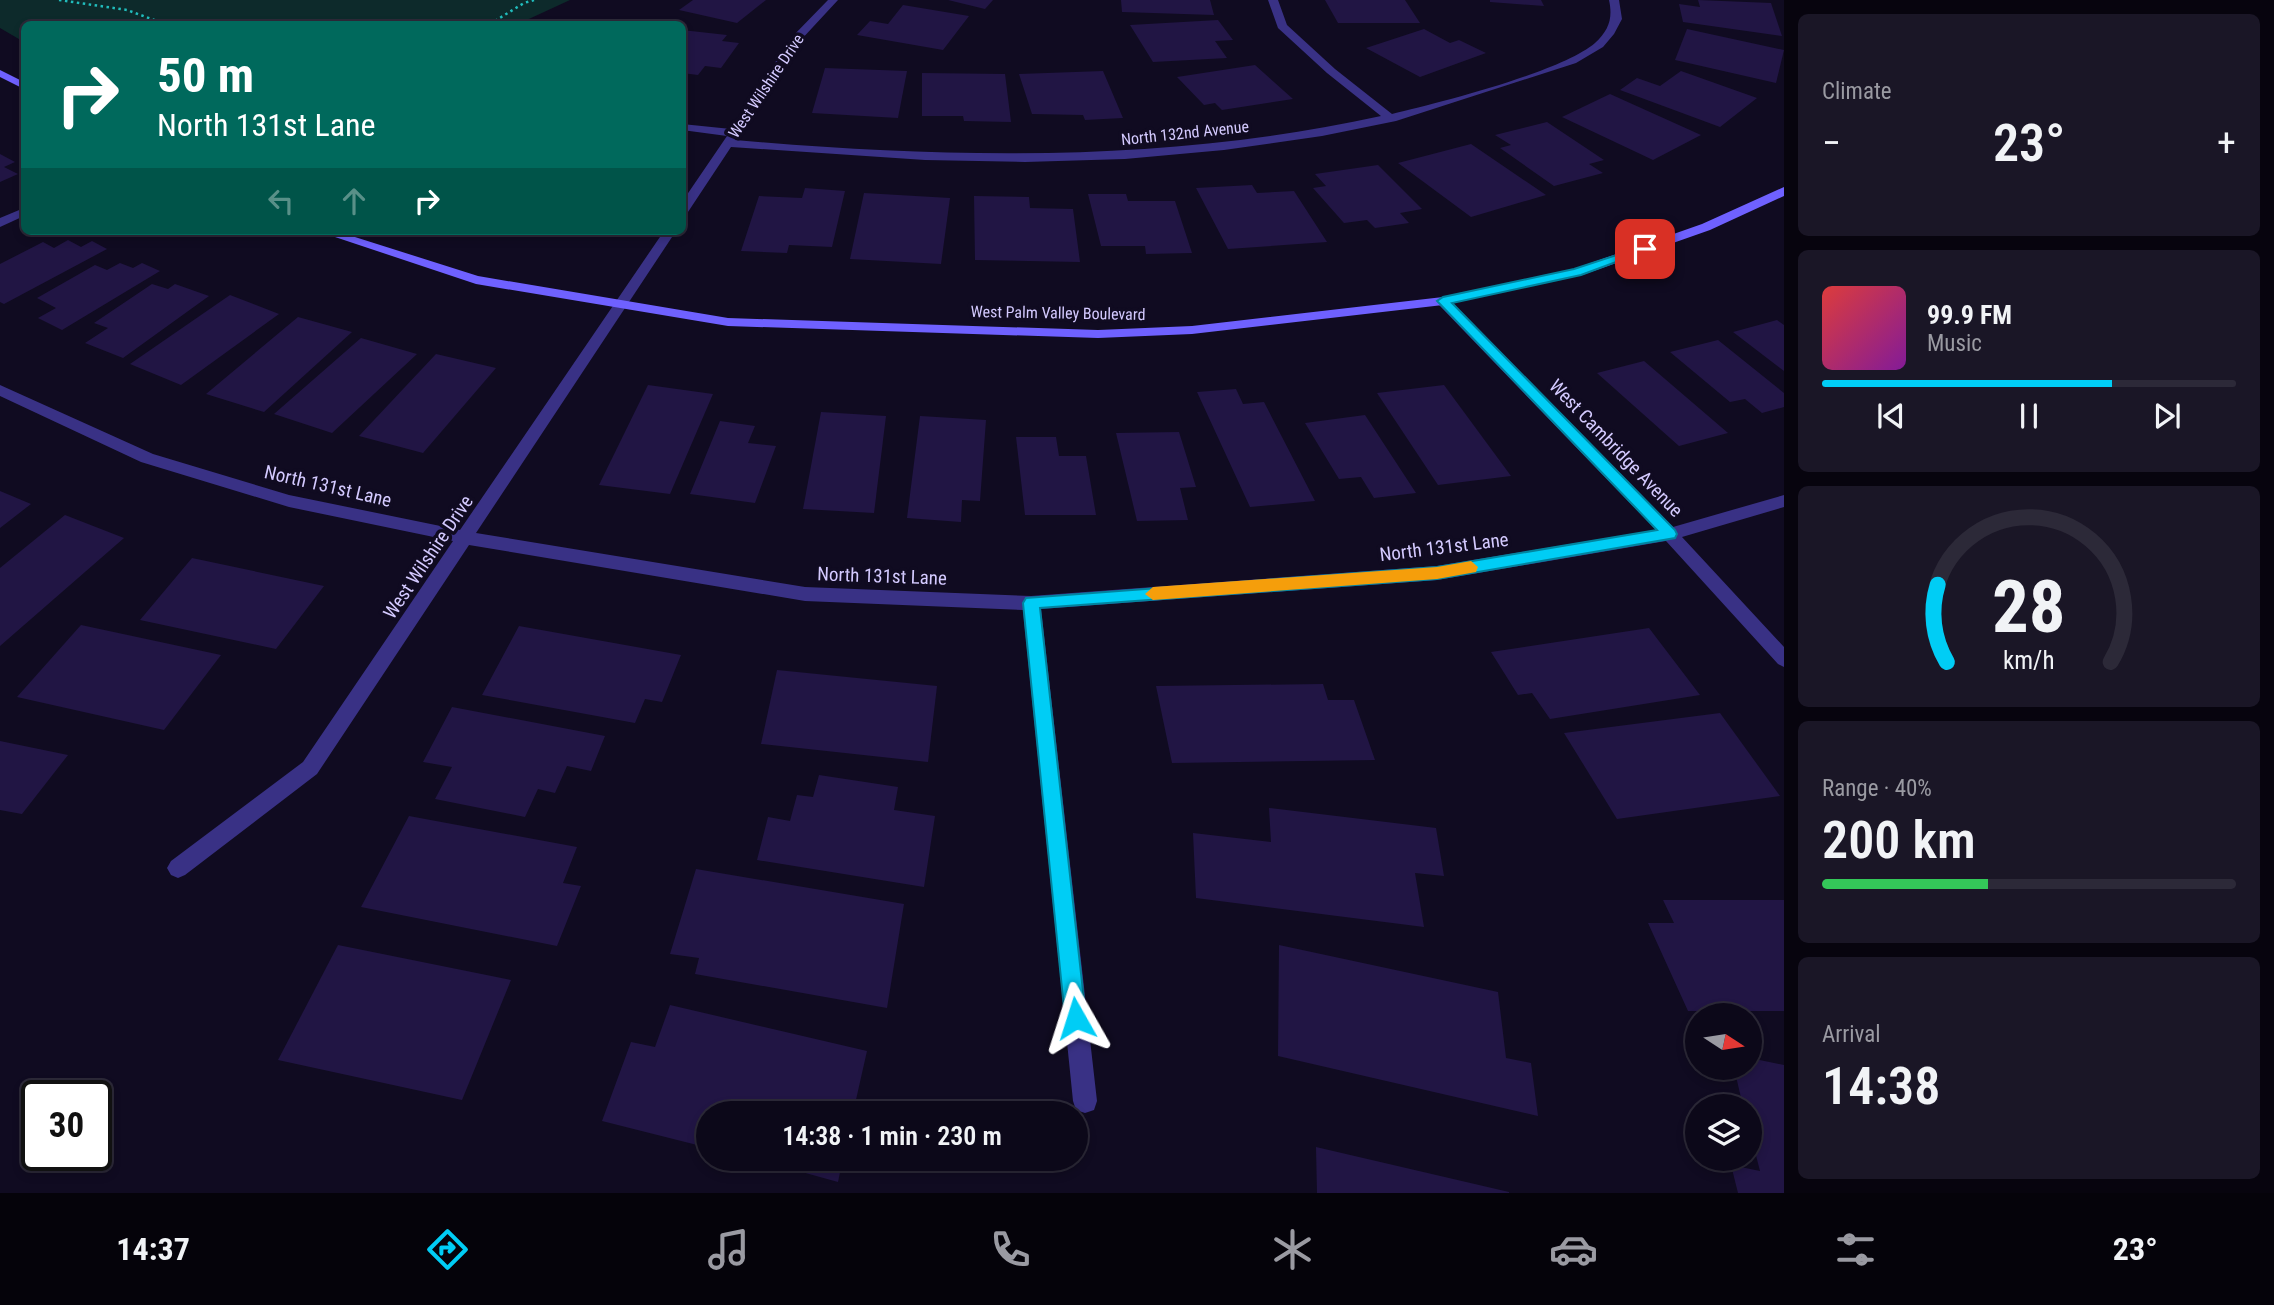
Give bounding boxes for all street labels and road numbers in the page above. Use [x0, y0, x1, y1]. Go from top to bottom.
street label: West Wilshire Drive [724, 30, 808, 142]
street label: North 132nd Avenue [1120, 117, 1250, 149]
street label: West Palm Valley Boulevard [970, 302, 1146, 324]
street label: West Cambridge Avenue [1544, 374, 1688, 522]
street label: North 131st Lane [262, 460, 394, 512]
street label: West Wilshire Drive [378, 491, 478, 623]
street label: North 131st Lane [1378, 528, 1510, 566]
street label: North 131st Lane [817, 562, 947, 590]

